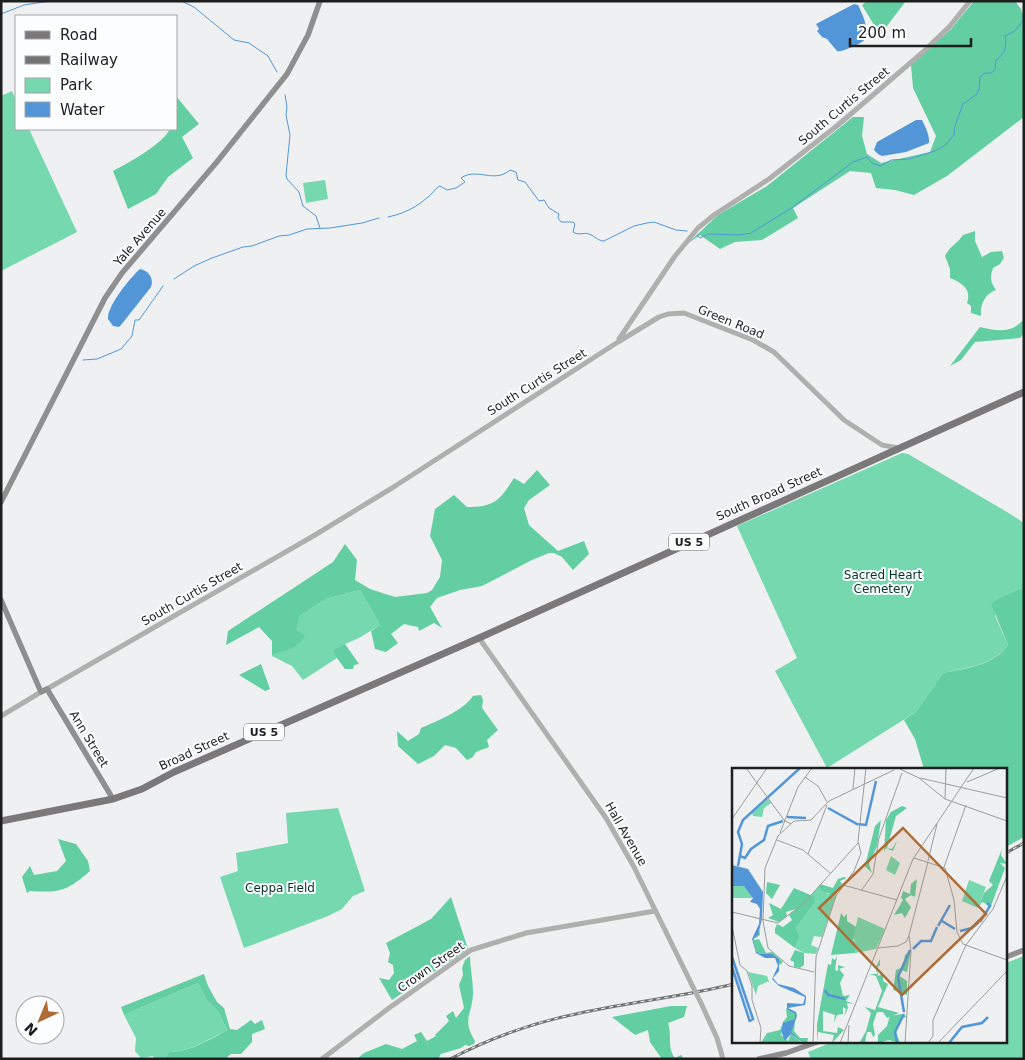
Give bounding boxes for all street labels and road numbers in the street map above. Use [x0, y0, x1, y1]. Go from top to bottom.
street label: South Curtis Street [796, 64, 892, 148]
street label: Yale Avenue [110, 205, 169, 270]
street label: Green Road [696, 302, 766, 342]
street label: South Curtis Street [485, 346, 589, 418]
street label: South Broad Street [714, 464, 824, 524]
road number: US 5 [669, 534, 709, 550]
street label: South Curtis Street [139, 559, 245, 629]
street label: Ann Street [67, 708, 112, 770]
road number: US 5 [244, 724, 284, 740]
street label: Broad Street [157, 729, 231, 773]
street label: Hall Avenue [602, 800, 650, 868]
street label: Crown Street [395, 939, 467, 995]

